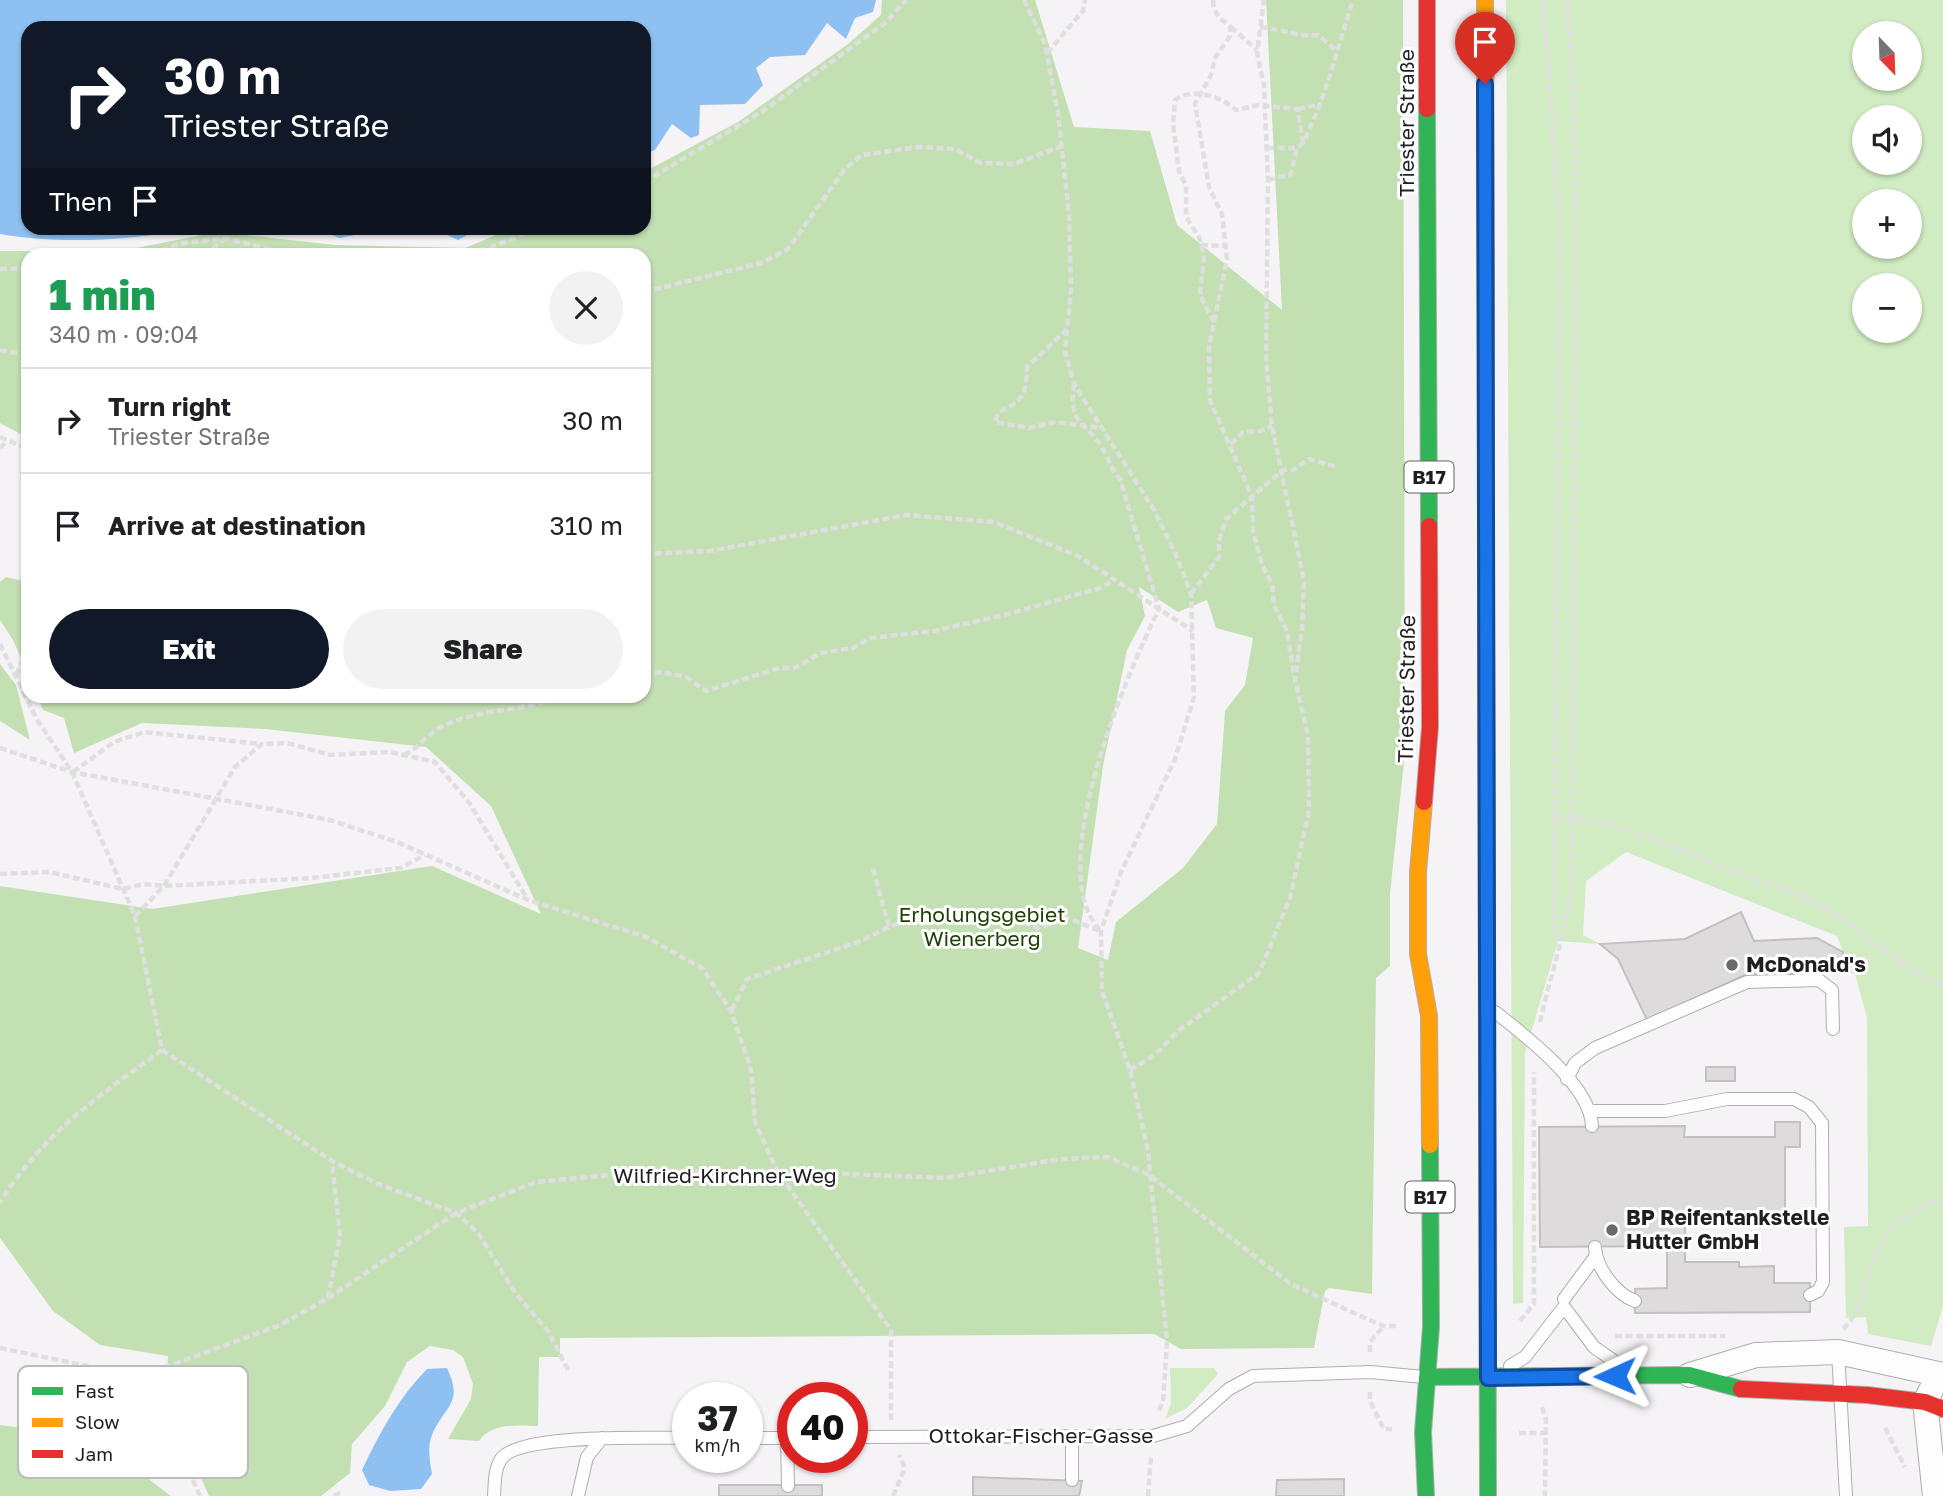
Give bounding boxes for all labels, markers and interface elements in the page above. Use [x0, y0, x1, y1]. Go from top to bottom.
pin [1455, 12.0, 1515, 84]
north arrow [1852, 21, 1922, 91]
map controls [1852, 21, 1922, 343]
icon: arrive [1466, 23, 1504, 61]
text: 30 m [164, 46, 281, 105]
icon: right [49, 49, 140, 140]
street label: Triester Straße [1393, 49, 1419, 197]
button: sound [1852, 105, 1922, 175]
text: Triester Straße [164, 106, 389, 144]
icon: arrive [126, 182, 164, 220]
text: Then [49, 186, 112, 217]
button: + [1852, 189, 1922, 259]
text: 1 min [49, 269, 156, 319]
button: close [549, 271, 623, 345]
button: − [1852, 273, 1922, 343]
text: 340 m · 09:04 [49, 320, 199, 348]
text: Turn right [108, 391, 231, 422]
icon: right [49, 402, 87, 440]
text: 30 m [562, 405, 623, 436]
text: Triester Straße [108, 422, 270, 450]
road number: B17 [1404, 462, 1454, 492]
icon: arrive [49, 507, 87, 545]
text: Arrive at destination [108, 510, 366, 541]
text: 310 m [550, 510, 623, 541]
button: Exit [49, 609, 329, 689]
button: Share [343, 609, 623, 689]
street label: Triester Straße [1392, 615, 1420, 763]
park label: Erholungsgebiet Wienerberg [898, 901, 1066, 951]
place label: McDonald's [1746, 951, 1866, 977]
marker: McDonald's [1724, 957, 1740, 973]
street label: Wilfried-Kirchner-Weg [613, 1162, 837, 1188]
road number: B17 [1406, 1182, 1454, 1212]
place label: BP Reifentankstelle Hutter GmbH [1626, 1204, 1829, 1254]
marker: BP Reifentankstelle Hutter GmbH [1604, 1222, 1620, 1238]
position arrow [1578, 1339, 1652, 1413]
legend [18, 1366, 248, 1478]
text: Fast [75, 1379, 114, 1402]
speed limit sign: 40 [777, 1382, 868, 1473]
text: 37 [697, 1397, 738, 1439]
text: Slow [75, 1410, 120, 1433]
street label: Ottokar-Fischer-Gasse [929, 1422, 1153, 1448]
text: km/h [695, 1434, 740, 1456]
text: Jam [75, 1442, 113, 1465]

